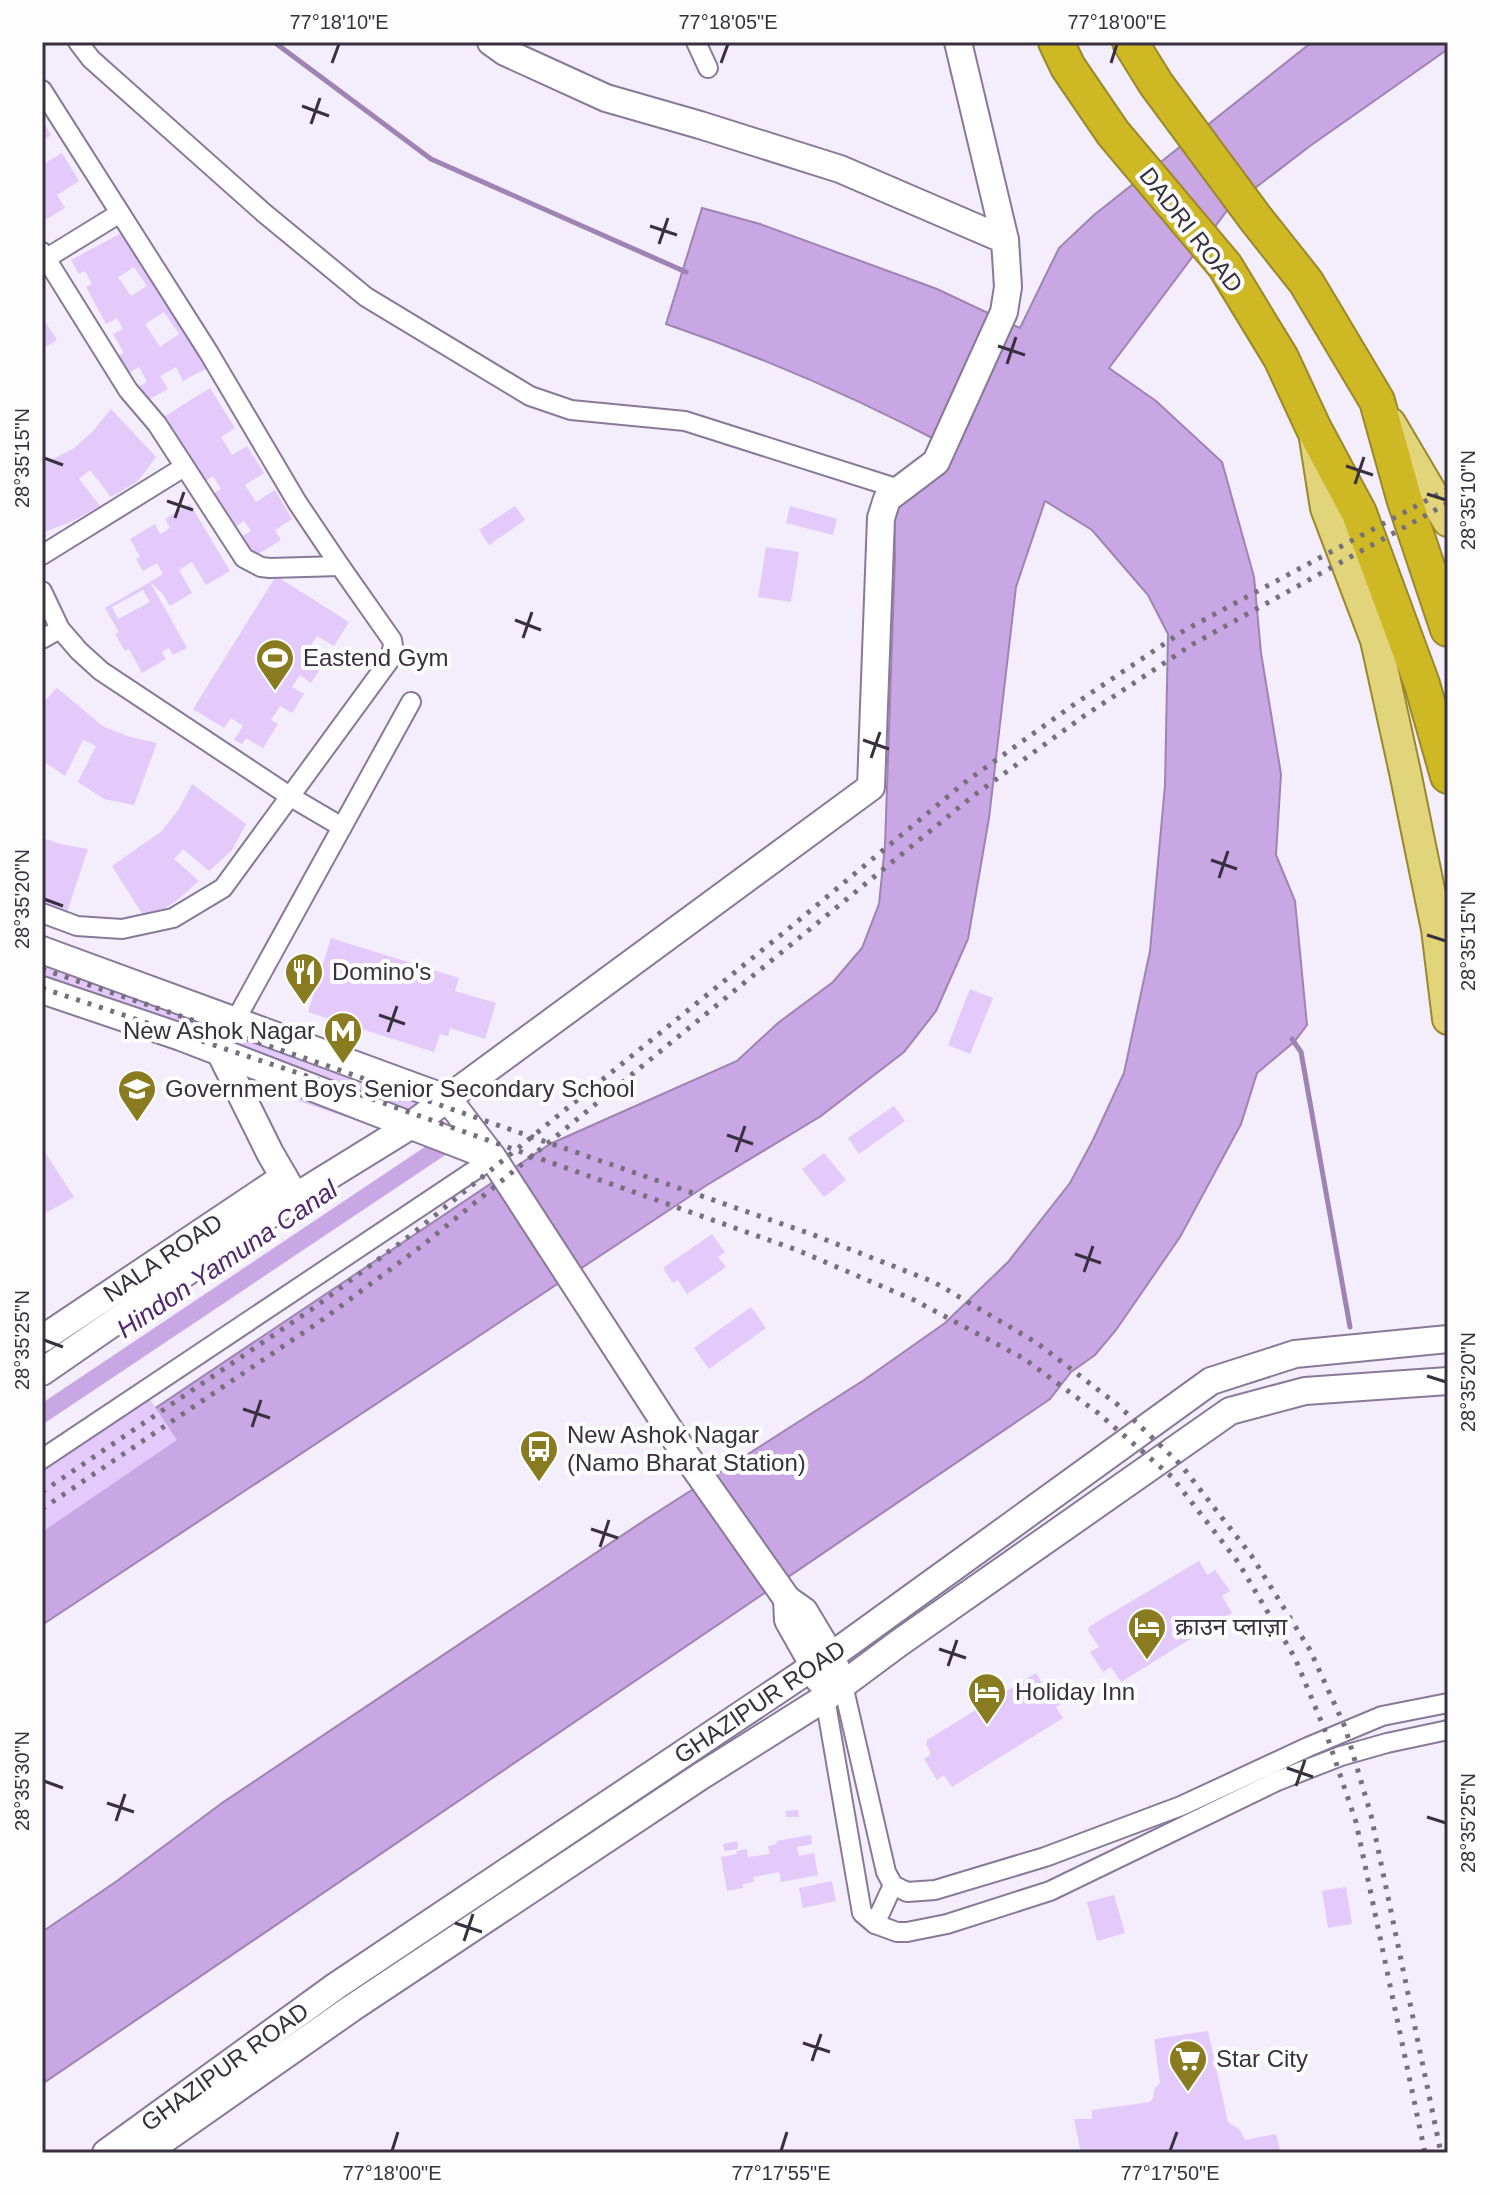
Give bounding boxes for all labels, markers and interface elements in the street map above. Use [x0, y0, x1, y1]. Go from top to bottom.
text: 77°18'10"E [290, 11, 389, 33]
text: 77°18'05"E [679, 11, 778, 33]
text: 77°18'00"E [1068, 11, 1167, 33]
street label: DADRI ROAD [1134, 162, 1248, 297]
text: 28°35'15"N [11, 408, 33, 508]
text: 28°35'10"N [1457, 450, 1479, 550]
sports icon: Eastend Gym [254, 637, 296, 692]
place label: Eastend Gym [303, 644, 448, 671]
text: 28°35'20"N [11, 849, 33, 949]
text: 28°35'15"N [1457, 891, 1479, 991]
restaurant icon: Domino's [283, 951, 325, 1006]
place label: Domino's [332, 958, 431, 985]
metro station icon: New Ashok Nagar [322, 1010, 364, 1065]
place label: New Ashok Nagar [123, 1017, 315, 1044]
school or university icon: Government Boys Senior Secondary School [116, 1068, 158, 1123]
place label: Government Boys Senior Secondary School [165, 1075, 635, 1102]
water label: Hindon Yamuna Canal [111, 1173, 344, 1344]
street label: NALA ROAD [98, 1208, 227, 1307]
text: 28°35'25"N [11, 1290, 33, 1390]
text: 28°35'20"N [1457, 1332, 1479, 1432]
place label: New Ashok Nagar (Namo Bharat Station) [567, 1421, 806, 1476]
bus stop icon: New Ashok Nagar (Namo Bharat Station) [518, 1428, 560, 1483]
hotel icon: क्राउन प्लाज़ा [1126, 1606, 1168, 1661]
place label: क्राउन प्लाज़ा [1175, 1613, 1288, 1640]
street label: GHAZIPUR ROAD [669, 1634, 850, 1769]
hotel icon: Holiday Inn [966, 1671, 1008, 1726]
place label: Holiday Inn [1015, 1678, 1135, 1705]
text: 28°35'30"N [11, 1731, 33, 1831]
text: 28°35'25"N [1457, 1773, 1479, 1873]
street label: GHAZIPUR ROAD [136, 1997, 314, 2136]
supermarket icon: Star City [1167, 2038, 1209, 2093]
place label: Star City [1216, 2045, 1308, 2072]
text: 77°18'00"E [343, 2162, 442, 2184]
text: 77°17'55"E [732, 2162, 831, 2184]
text: 77°17'50"E [1121, 2162, 1220, 2184]

